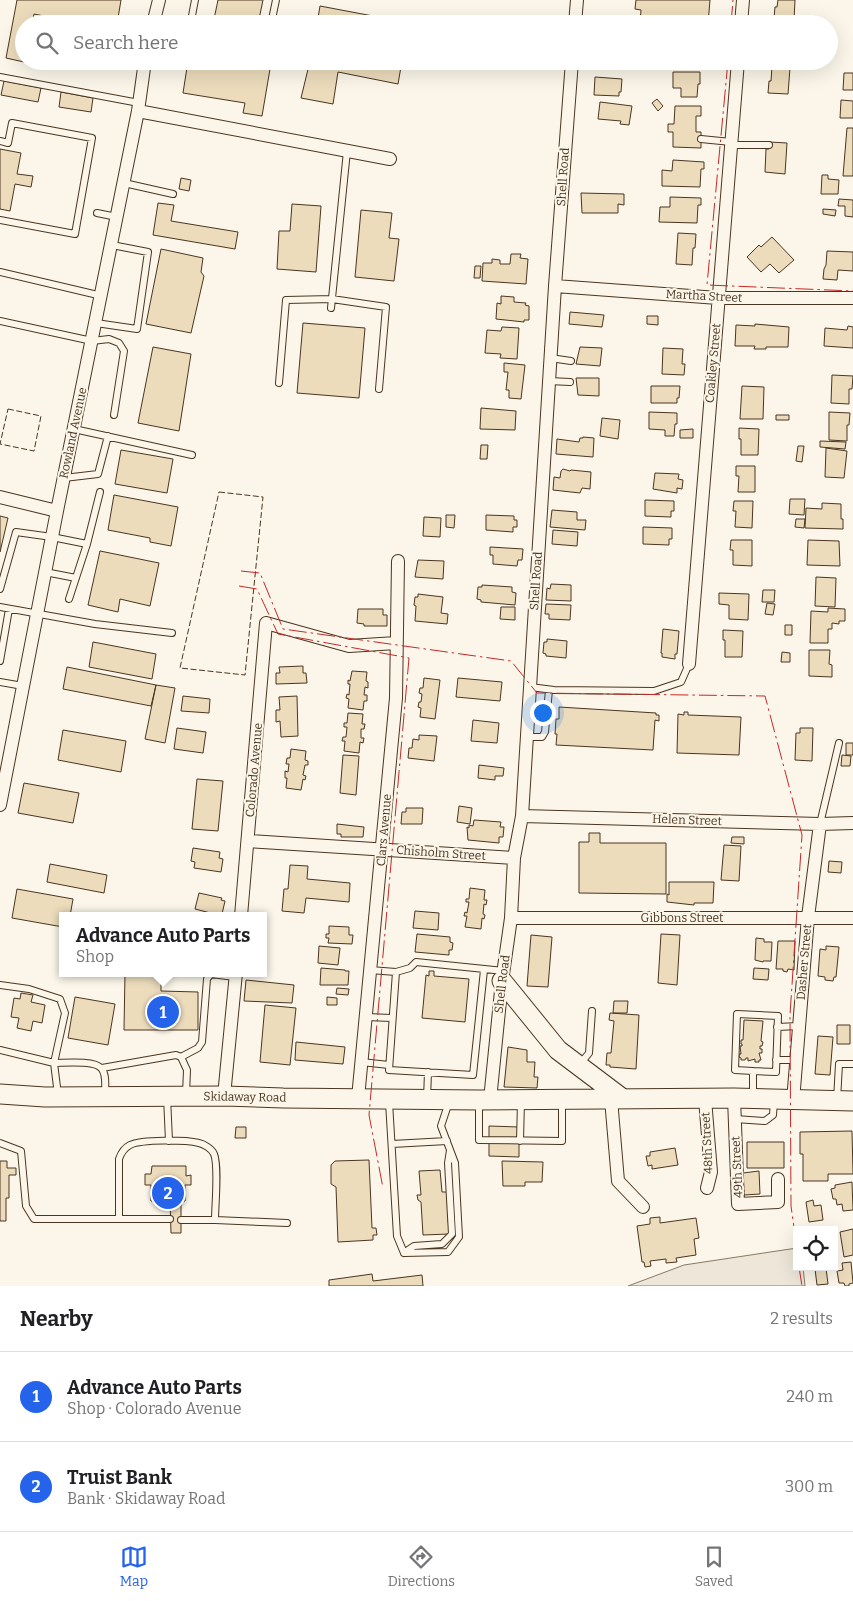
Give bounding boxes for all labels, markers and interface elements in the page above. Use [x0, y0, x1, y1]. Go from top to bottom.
search box [15, 15, 838, 70]
icon: search [33, 29, 61, 57]
text: Search here [73, 31, 178, 54]
street label: Shell Road [554, 147, 572, 207]
street label: Martha Street [665, 287, 743, 305]
street label: Coakley Street [703, 322, 724, 403]
street label: Rowland Avenue [56, 386, 90, 480]
street label: Shell Road [527, 551, 545, 611]
your location [530, 700, 556, 726]
street label: Colorado Avenue [243, 722, 265, 818]
street label: Clars Avenue [374, 793, 394, 867]
street label: Helen Street [652, 812, 723, 828]
street label: Chisholm Street [396, 843, 487, 863]
street label: Gibbons Street [641, 911, 724, 925]
popup [59, 912, 267, 977]
street label: Dasher Street [794, 923, 814, 1001]
text: Advance Auto Parts [76, 924, 250, 947]
text: Shop [76, 947, 114, 966]
street label: Shell Road [491, 954, 513, 1014]
pin: 1 [147, 993, 179, 1031]
street label: Skidaway Road [203, 1089, 287, 1105]
street label: 48th Street [698, 1111, 716, 1174]
street label: 49th Street [728, 1135, 746, 1198]
pin: 2 [152, 1174, 184, 1212]
map controls [793, 1226, 838, 1271]
button: locate [793, 1226, 838, 1271]
text: Nearby [20, 1306, 93, 1332]
text: 2 results [770, 1309, 833, 1328]
text: Advance Auto Parts [67, 1376, 242, 1399]
text: 1 [33, 1387, 39, 1406]
text: 240 m [786, 1387, 833, 1406]
text: Shop · Colorado Avenue [67, 1399, 241, 1418]
text: Truist Bank [67, 1466, 172, 1489]
text: 2 [31, 1477, 41, 1496]
text: 300 m [785, 1477, 833, 1496]
text: Bank · Skidaway Road [67, 1489, 226, 1508]
tab: Map [120, 1543, 148, 1590]
tab: Directions [388, 1543, 455, 1590]
tab: Saved [695, 1543, 733, 1590]

